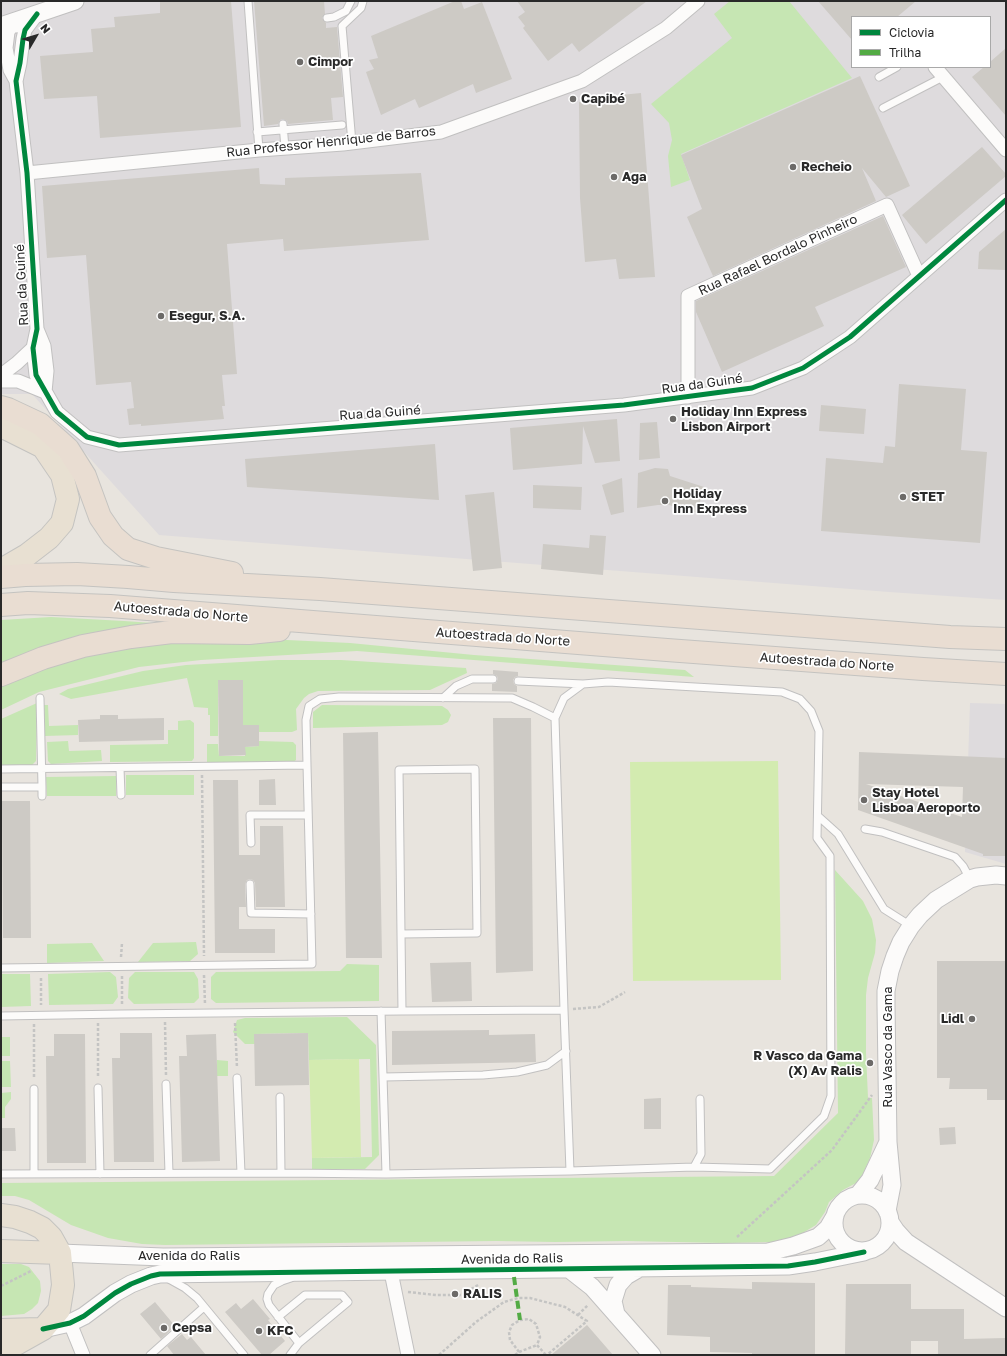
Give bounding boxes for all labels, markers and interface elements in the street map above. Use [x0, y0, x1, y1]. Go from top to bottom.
north arrow [16, 16, 56, 56]
legend [851, 16, 991, 68]
text: N [38, 21, 54, 36]
text: Ciclovia [889, 25, 934, 40]
text: Trilha [889, 45, 921, 60]
place label: Cimpor [308, 54, 353, 70]
marker: Cimpor [295, 57, 305, 67]
place label: Capibé [581, 91, 625, 107]
marker: Capibé [568, 94, 578, 104]
street label: Rua Professor Henrique de Barros [226, 123, 436, 161]
place label: Recheio [801, 159, 852, 175]
marker: Recheio [788, 162, 798, 172]
place label: Aga [622, 169, 647, 185]
marker: Aga [609, 172, 619, 182]
street label: Rua Rafael Bordalo Pinheiro [696, 211, 860, 299]
street label: Rua da Guiné [12, 244, 32, 326]
place label: Esegur, S.A. [169, 308, 245, 324]
marker: Esegur, S.A. [156, 311, 166, 321]
street label: Rua da Guiné [660, 371, 744, 397]
street label: Rua da Guiné [339, 402, 421, 424]
place label: Holiday Inn Express Lisbon Airport [681, 404, 807, 435]
marker: Holiday Inn Express Lisbon Airport [668, 414, 678, 424]
place label: Holiday Inn Express [673, 486, 747, 517]
place label: STET [911, 489, 945, 505]
marker: STET [898, 492, 908, 502]
marker: Holiday Inn Express [660, 496, 670, 506]
street label: Autoestrada do Norte [113, 598, 249, 626]
street label: Autoestrada do Norte [435, 625, 571, 649]
street label: Autoestrada do Norte [759, 650, 895, 674]
place label: Stay Hotel Lisboa Aeroporto [872, 785, 980, 816]
marker: Stay Hotel Lisboa Aeroporto [859, 795, 869, 805]
street label: Rua Vasco da Gama [880, 986, 896, 1108]
place label: Lidl [941, 1011, 964, 1027]
marker: Lidl [967, 1014, 977, 1024]
place label: R Vasco da Gama (X) Av Ralis [753, 1048, 862, 1079]
marker: R Vasco da Gama (X) Av Ralis [865, 1058, 875, 1068]
street label: Avenida do Ralis [138, 1248, 240, 1264]
street label: Avenida do Ralis [461, 1250, 563, 1268]
place label: RALIS [463, 1286, 502, 1302]
marker: RALIS [450, 1289, 460, 1299]
place label: Cepsa [172, 1320, 212, 1336]
marker: Cepsa [159, 1323, 169, 1333]
place label: KFC [267, 1323, 293, 1339]
marker: KFC [254, 1326, 264, 1336]

